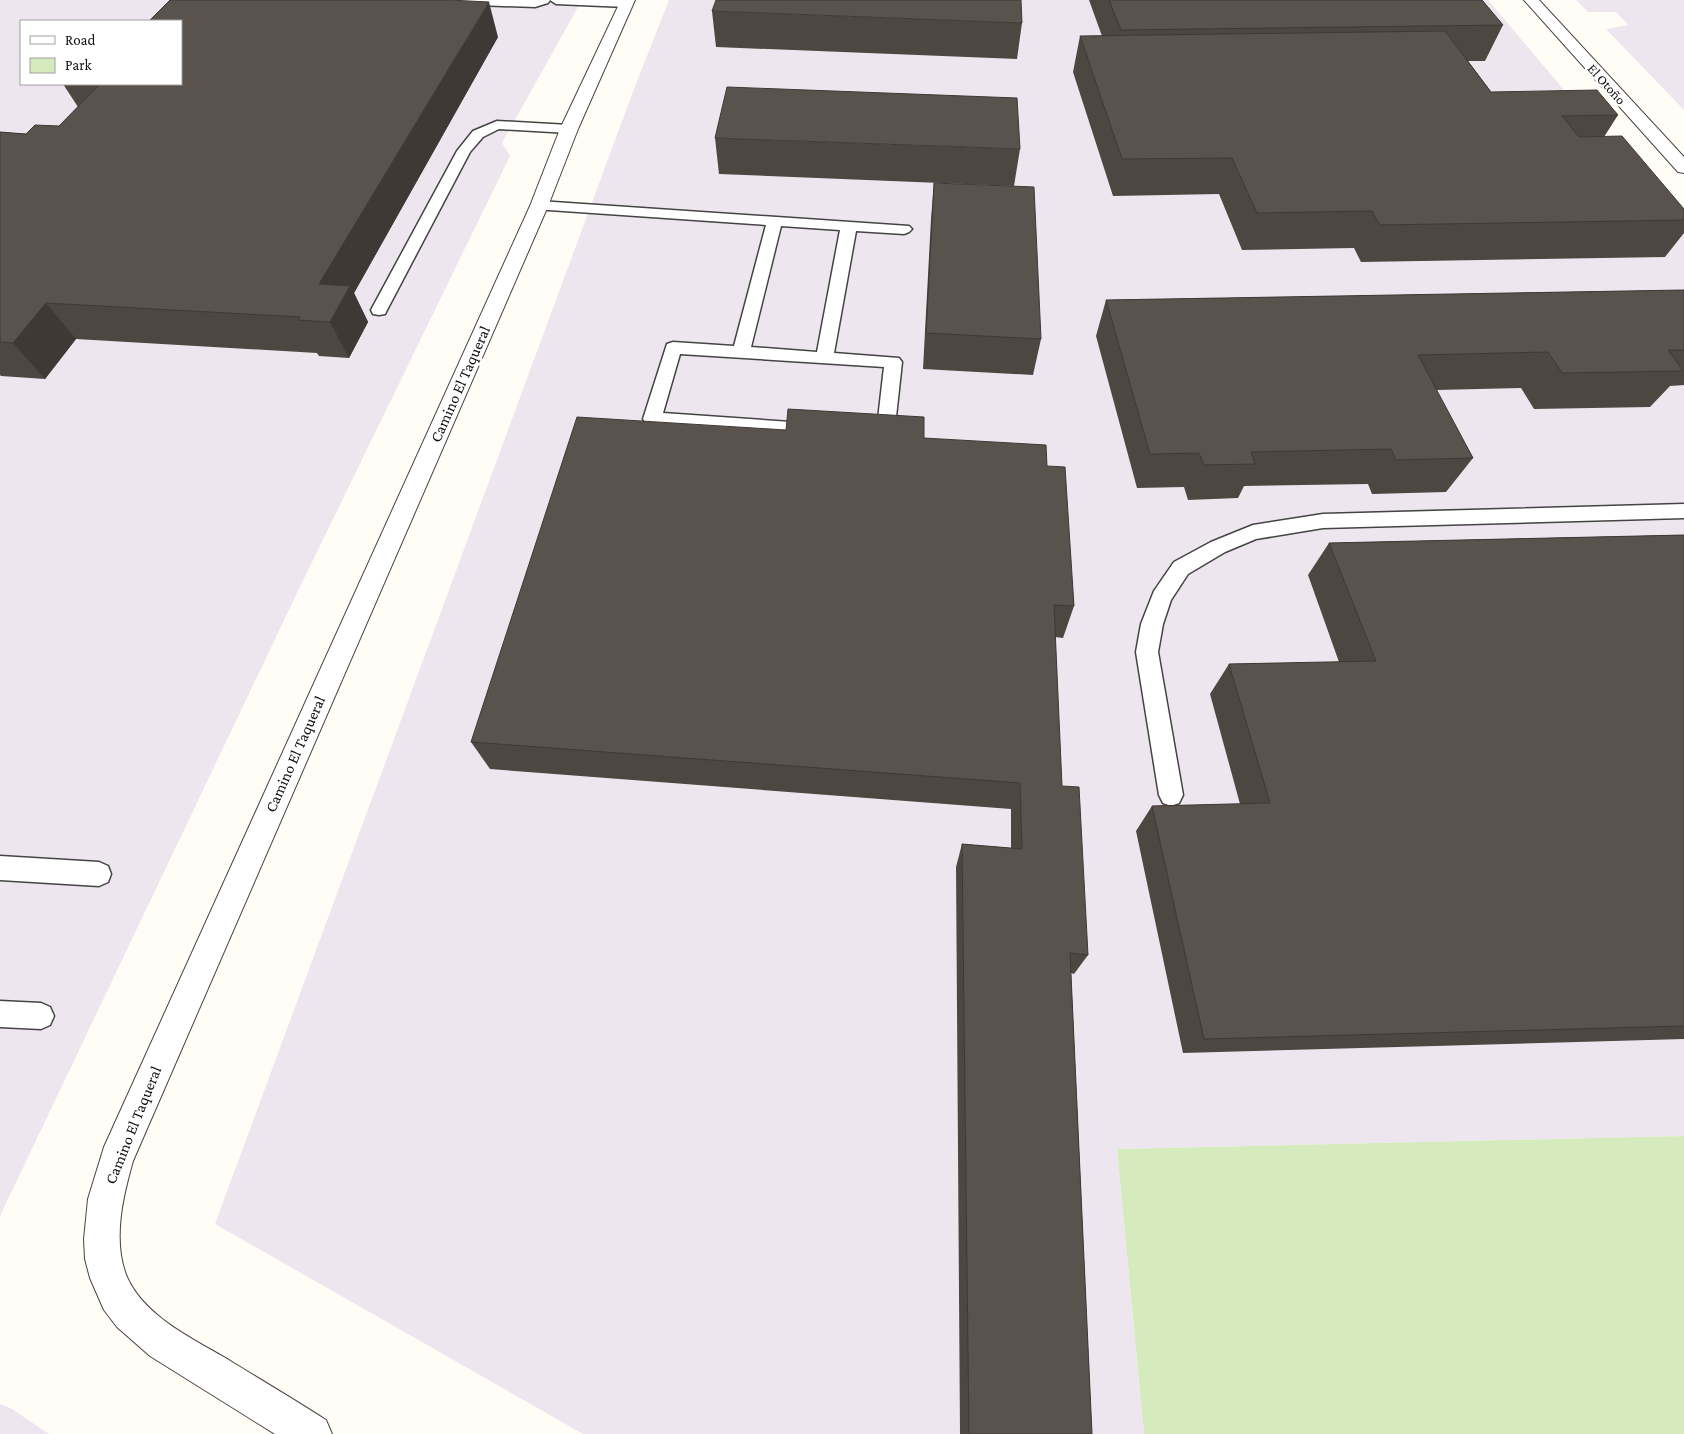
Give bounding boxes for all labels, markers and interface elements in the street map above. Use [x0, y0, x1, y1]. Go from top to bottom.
legend [20, 20, 182, 85]
text: Road [65, 32, 96, 48]
text: Park [65, 57, 92, 73]
street label: El Otoño [1585, 60, 1629, 108]
street label: Camino El Taqueral [427, 323, 494, 445]
street label: Camino El Taqueral [262, 693, 329, 815]
street label: Camino El Taqueral [102, 1064, 165, 1187]

